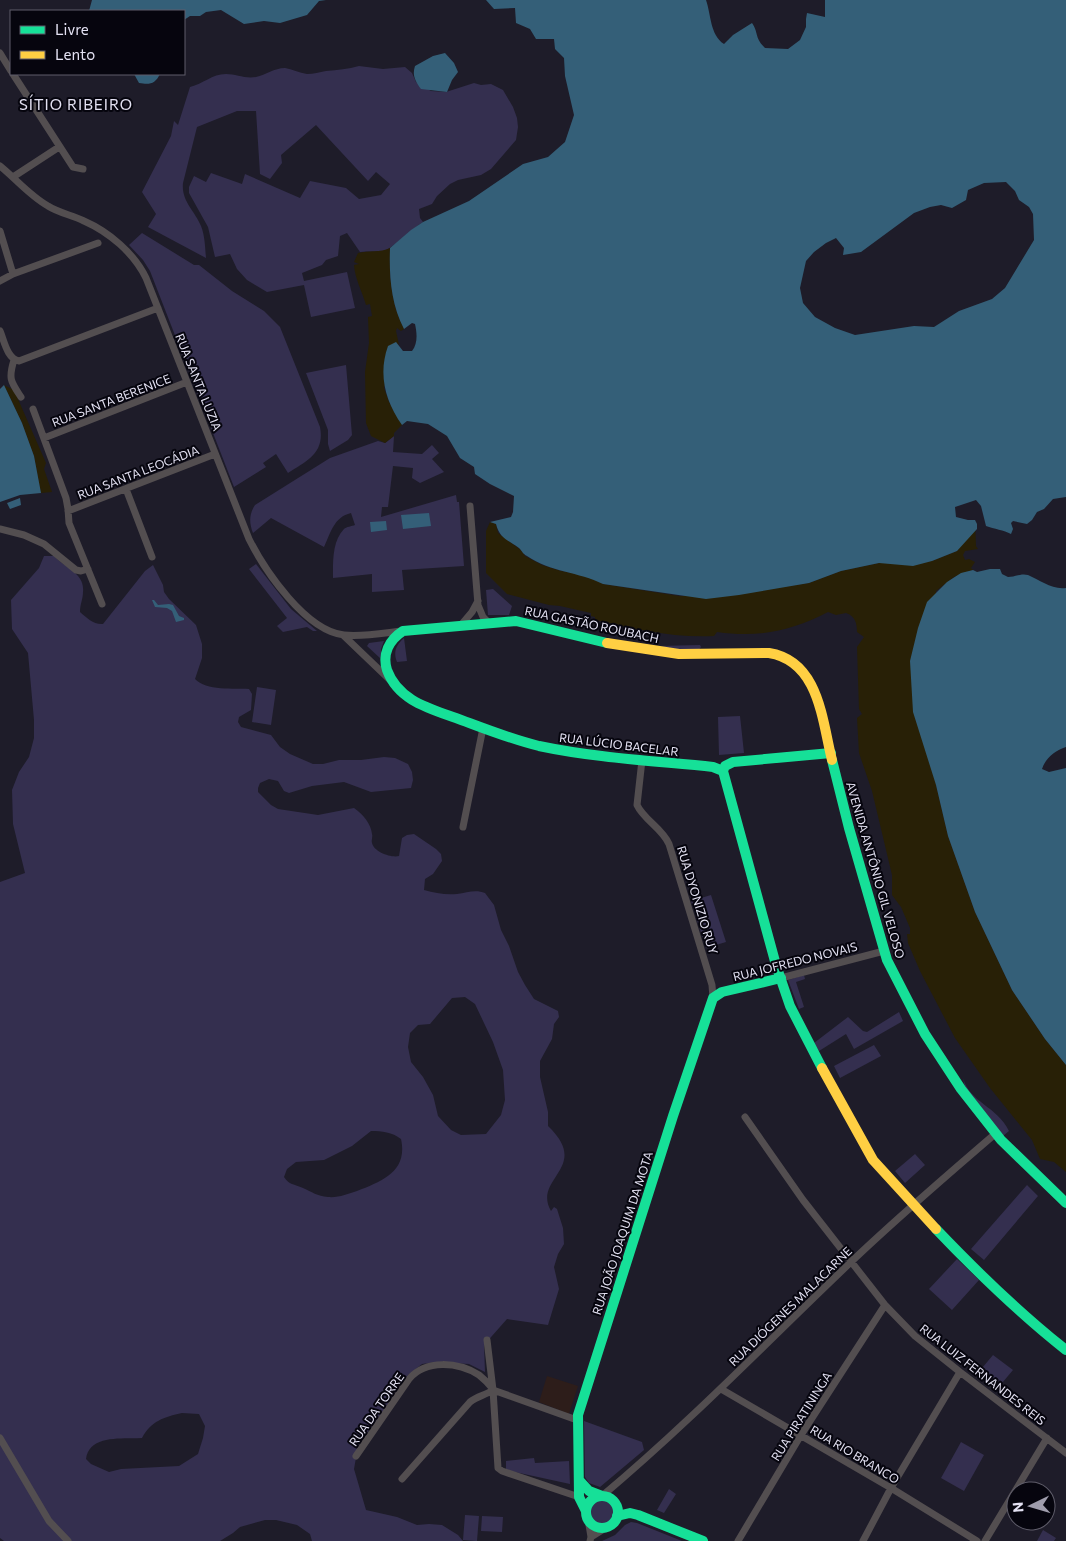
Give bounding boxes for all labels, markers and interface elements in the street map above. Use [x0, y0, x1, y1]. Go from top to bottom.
legend [10, 10, 185, 75]
text: Livre [55, 20, 89, 38]
text: Lento [55, 45, 95, 63]
district label: SÍTIO RIBEIRO [19, 94, 133, 113]
street label: RUA SANTA LUZIA [173, 331, 225, 433]
street label: RUA SANTA BERENICE [50, 371, 172, 429]
street label: RUA SANTA LEOCÁDIA [75, 442, 201, 502]
street label: RUA GASTÃO ROUBACH [524, 603, 660, 645]
street label: RUA LÚCIO BACELAR [559, 730, 679, 758]
street label: AVENIDA ANTÔNIO GIL VELOSO [844, 780, 908, 960]
street label: RUA DYONIZIO RUY [675, 844, 721, 956]
street label: RUA JOFREDO NOVAIS [731, 939, 859, 984]
street label: RUA JOÃO JOAQUIM DA MOTA [589, 1150, 656, 1317]
street label: RUA DIÓGENES MALACARNE [726, 1243, 854, 1369]
street label: RUA LUIZ FERNANDES REIS [918, 1321, 1048, 1427]
street label: RUA PIRATININGA [768, 1369, 834, 1463]
street label: RUA DA TORRE [346, 1370, 406, 1448]
street label: RUA RIO BRANCO [808, 1422, 902, 1486]
north arrow [1006, 1481, 1056, 1531]
text: N [1009, 1501, 1026, 1513]

